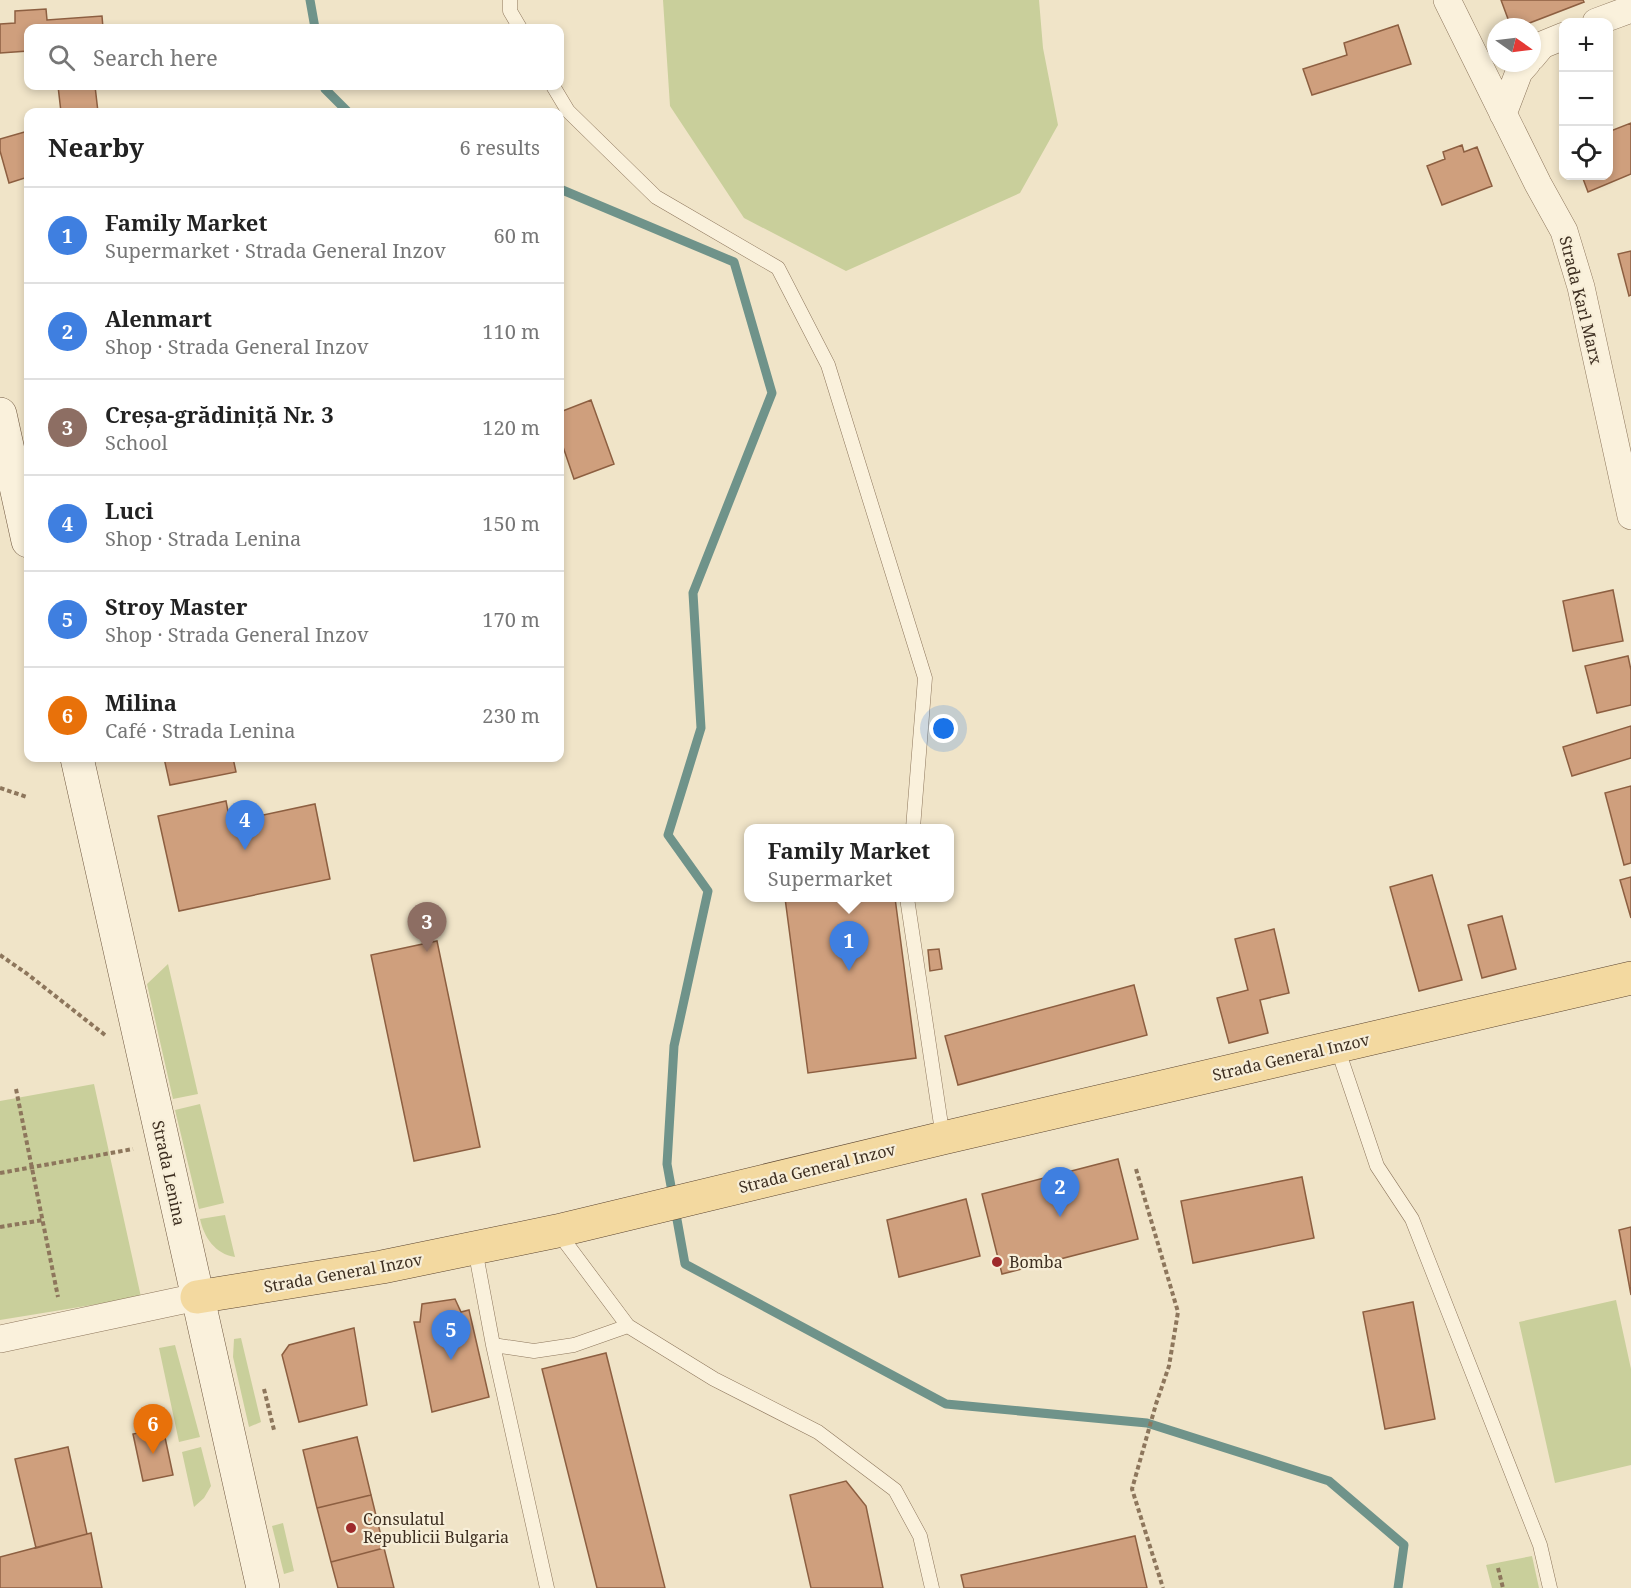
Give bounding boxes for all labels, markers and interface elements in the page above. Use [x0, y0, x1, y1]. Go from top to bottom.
north arrow [1487, 18, 1541, 72]
map controls [1559, 18, 1613, 180]
button: + [1559, 18, 1613, 72]
search box [24, 24, 564, 90]
icon: search [45, 41, 78, 74]
text: Search here [93, 42, 218, 72]
button: − [1559, 72, 1613, 126]
button: locate [1559, 126, 1613, 180]
text: Nearby [48, 129, 144, 165]
text: 6 results [460, 134, 540, 161]
text: Family Market [105, 207, 267, 237]
text: 1 [62, 222, 73, 249]
text: 60 m [494, 222, 540, 249]
street label: Strada Karl Marx [1554, 234, 1608, 367]
text: Supermarket · Strada General Inzov [105, 237, 446, 264]
text: Alenmart [105, 303, 212, 333]
text: 2 [62, 318, 73, 345]
text: 110 m [482, 318, 540, 345]
text: Shop · Strada General Inzov [105, 333, 369, 360]
text: Creșa-grădiniță Nr. 3 [105, 399, 334, 429]
text: 3 [62, 414, 73, 441]
text: 120 m [482, 414, 540, 441]
text: School [105, 429, 168, 456]
text: Luci [105, 495, 153, 525]
text: 4 [62, 510, 73, 537]
text: 150 m [482, 510, 540, 537]
text: Shop · Strada Lenina [105, 525, 301, 552]
text: Stroy Master [105, 591, 247, 621]
text: 5 [62, 606, 73, 633]
text: 170 m [482, 606, 540, 633]
text: Shop · Strada General Inzov [105, 621, 369, 648]
text: Milina [105, 687, 177, 717]
text: 6 [62, 702, 73, 729]
text: 230 m [482, 702, 540, 729]
your location [929, 714, 958, 743]
text: Café · Strada Lenina [105, 717, 296, 744]
pin: 4 [226, 800, 264, 850]
popup [744, 824, 954, 902]
text: Family Market [768, 835, 930, 865]
text: Supermarket [768, 865, 892, 892]
pin: 3 [408, 902, 446, 952]
pin: 1 [830, 922, 868, 971]
street label: Strada General Inzov [1210, 1028, 1372, 1086]
street label: Strada Lenina [147, 1118, 191, 1228]
street label: Strada General Inzov [736, 1138, 898, 1198]
pin: 2 [1040, 1168, 1080, 1217]
street label: Strada General Inzov [262, 1248, 425, 1298]
place label: Bomba [1009, 1251, 1063, 1273]
marker: Bomba [990, 1255, 1004, 1269]
pin: 5 [432, 1310, 470, 1360]
pin: 6 [134, 1404, 172, 1454]
place label: Consulatul Republicii Bulgaria [363, 1508, 509, 1548]
marker: Consulatul Republicii Bulgaria [344, 1521, 358, 1535]

